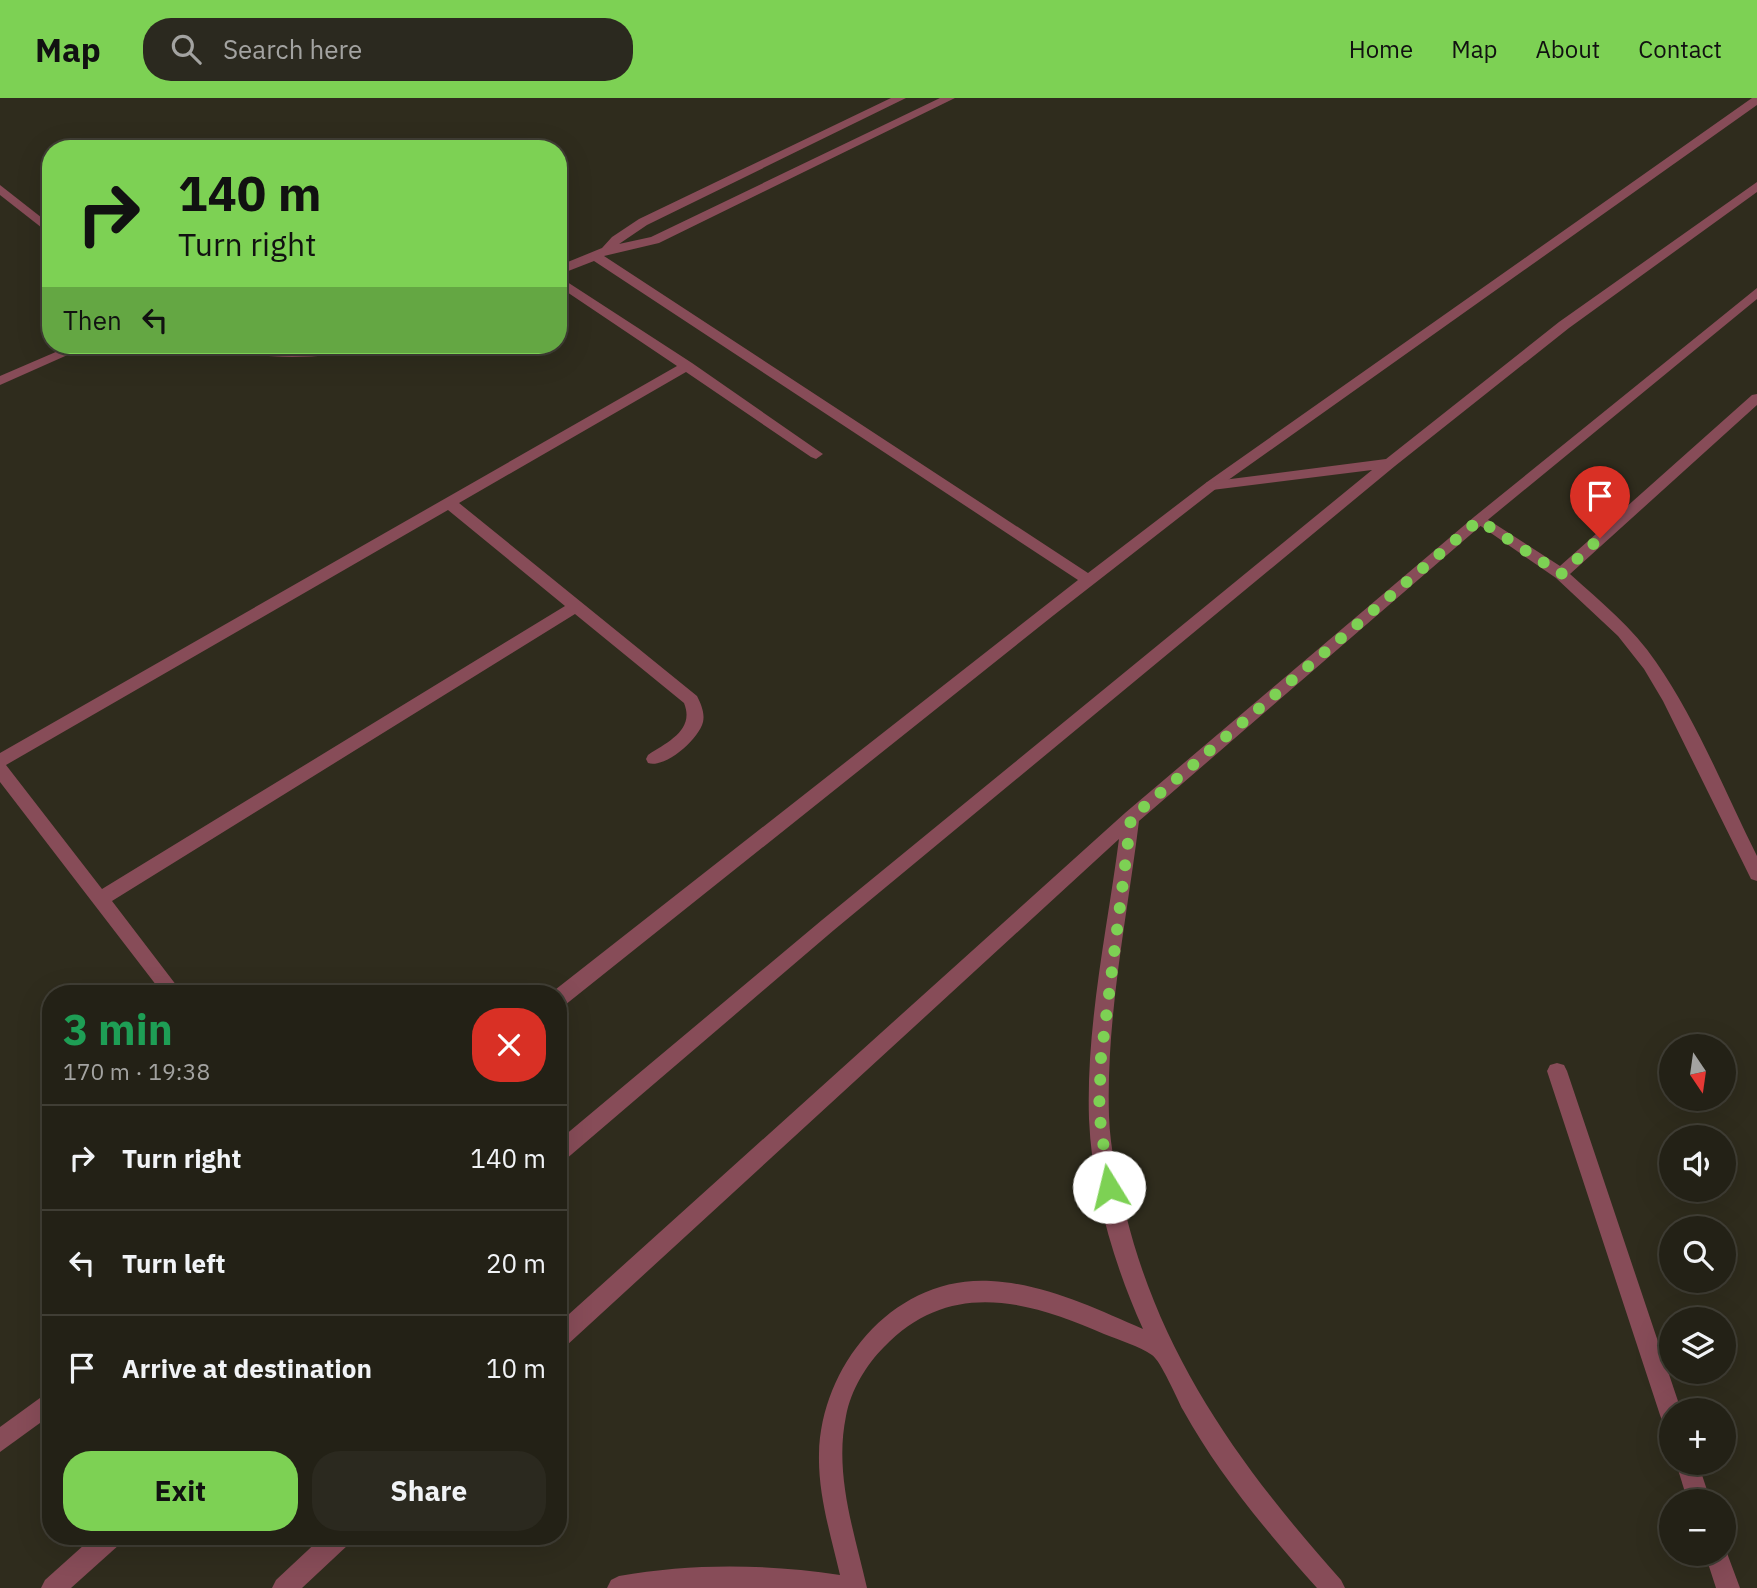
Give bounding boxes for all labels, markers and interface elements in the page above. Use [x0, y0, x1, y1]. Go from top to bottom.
search box [143, 18, 633, 81]
text: Map [35, 28, 101, 71]
icon: search [167, 30, 205, 68]
text: Search here [223, 32, 362, 66]
text: Home [1349, 33, 1413, 65]
text: Map [1451, 33, 1497, 65]
text: About [1535, 33, 1600, 65]
text: Contact [1638, 33, 1722, 65]
text: 140 m [178, 161, 322, 224]
icon: right [63, 168, 154, 259]
text: Turn right [178, 223, 316, 265]
icon: left [136, 301, 174, 339]
text: Then [63, 303, 122, 337]
pin [1570, 466, 1630, 538]
icon: arrive [1581, 477, 1619, 515]
text: 3 min [63, 1002, 173, 1057]
button: close [472, 1008, 546, 1082]
north arrow [1659, 1034, 1736, 1111]
map controls [1659, 1034, 1736, 1566]
text: 170 m · 19:38 [63, 1056, 210, 1086]
button: sound [1659, 1125, 1736, 1202]
icon: right [63, 1139, 101, 1177]
text: Turn right [122, 1141, 241, 1175]
text: 140 m [470, 1141, 546, 1175]
position arrow [1072, 1150, 1146, 1224]
button: search [1659, 1216, 1736, 1293]
icon: left [63, 1244, 101, 1282]
text: Turn left [122, 1246, 225, 1280]
text: 20 m [486, 1246, 546, 1280]
button: layers [1659, 1307, 1736, 1384]
icon: arrive [63, 1349, 101, 1387]
text: Arrive at destination [122, 1351, 372, 1385]
text: 10 m [486, 1351, 546, 1385]
button: + [1659, 1398, 1736, 1475]
button: Exit [63, 1451, 298, 1531]
button: Share [312, 1451, 546, 1531]
button: − [1659, 1489, 1736, 1566]

